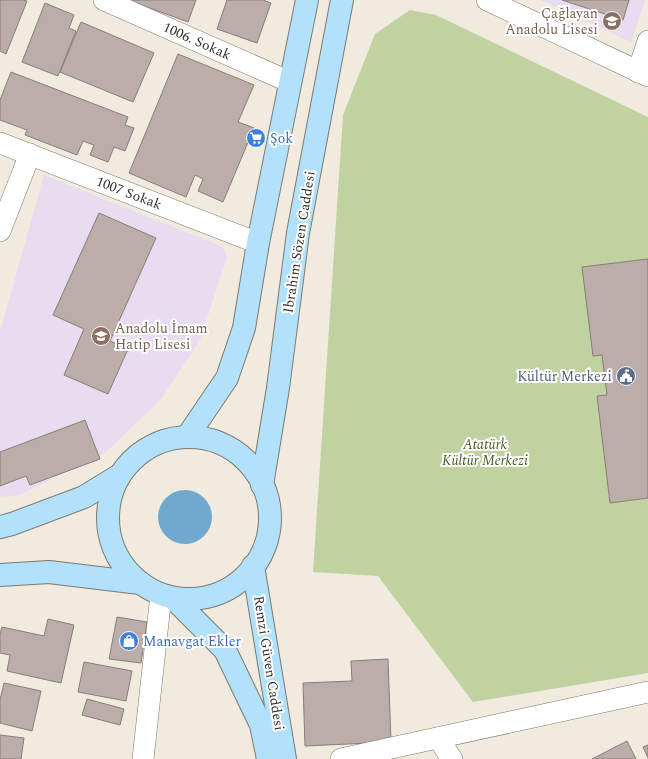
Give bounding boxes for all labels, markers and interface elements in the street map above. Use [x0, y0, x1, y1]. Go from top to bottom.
place label: Çağlayan Anadolu Lisesi [505, 3, 598, 40]
school or university icon: Çağlayan Anadolu Lisesi [601, 10, 623, 32]
street label: 1006. Sokak [160, 17, 235, 65]
supermarket icon: Şok [245, 127, 267, 149]
place label: Şok [270, 128, 293, 149]
street label: Ibrahim Sözen Caddesi [277, 169, 321, 315]
street label: 1007 Sokak [93, 171, 165, 215]
place label: Anadolu İmam Hatip Lisesi [115, 318, 208, 355]
school or university icon: Anadolu İmam Hatip Lisesi [90, 325, 112, 347]
public building icon: Kültür Merkezi [615, 365, 637, 387]
place label: Kültür Merkezi [517, 366, 612, 387]
park label: Atatürk Kültür Merkezi [442, 434, 528, 471]
street label: Remzi Güven Caddesi [248, 594, 290, 732]
shop icon: Manavgat Ekler [118, 630, 140, 652]
place label: Manavgat Ekler [143, 631, 241, 652]

